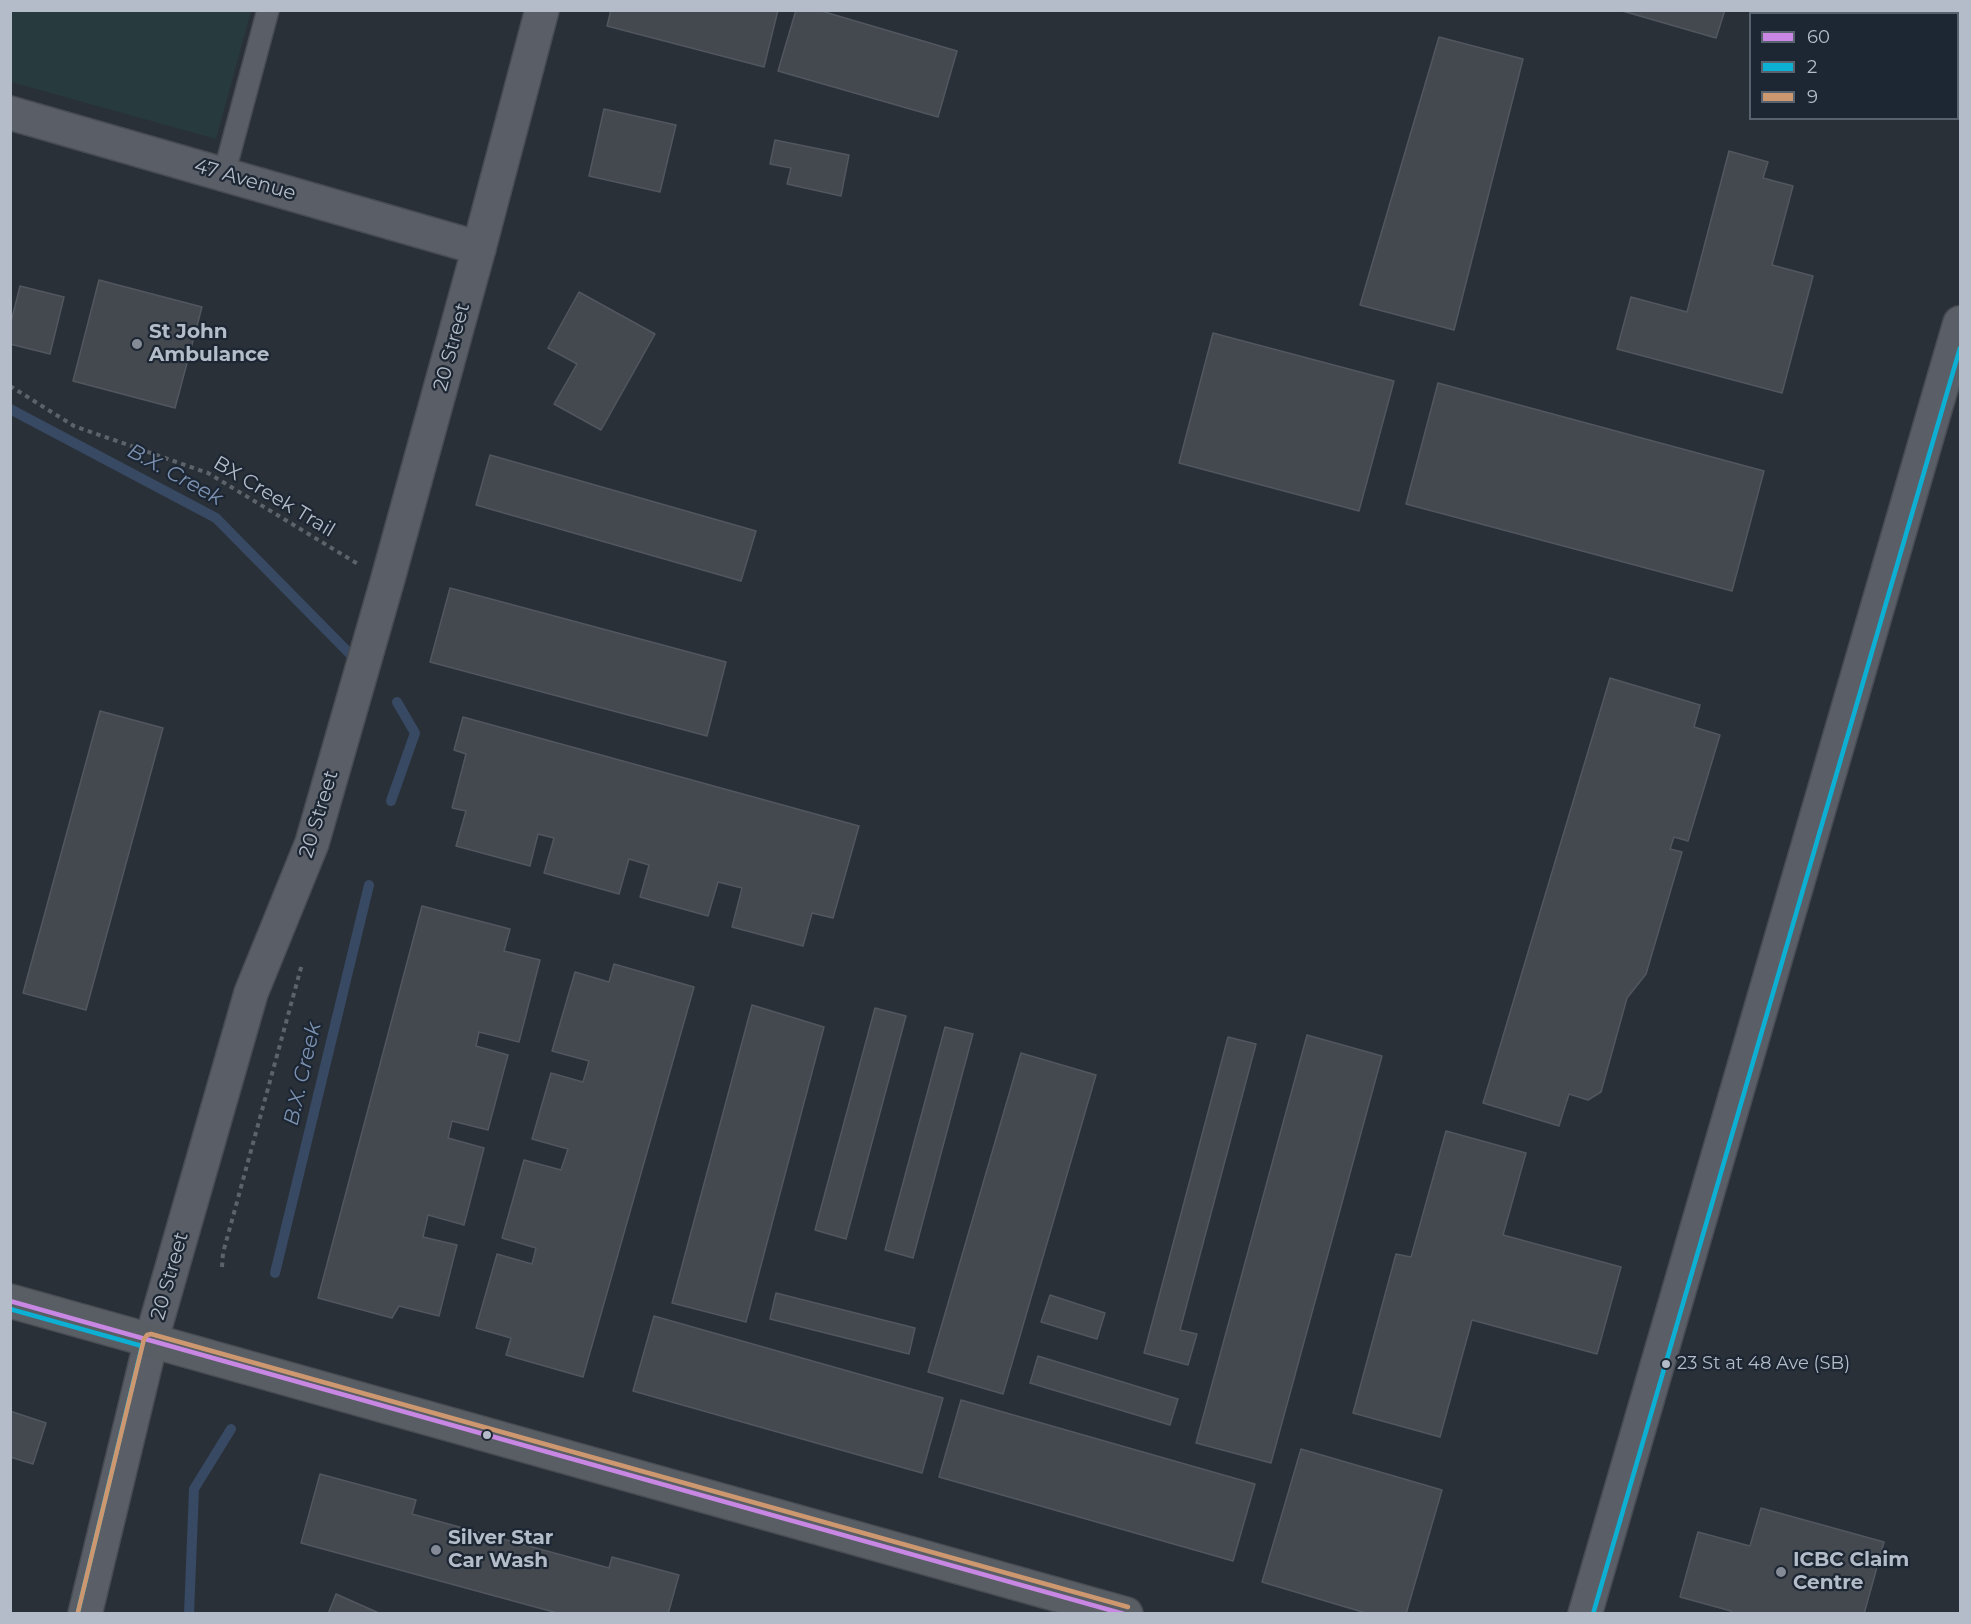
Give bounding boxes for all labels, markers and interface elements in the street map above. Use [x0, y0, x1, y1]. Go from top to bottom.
legend [1749, 12, 1959, 120]
text: 60 [1807, 26, 1830, 48]
text: 2 [1807, 56, 1817, 78]
text: 9 [1807, 86, 1818, 108]
street label: 47 Avenue [191, 154, 299, 206]
street label: 20 Street [429, 300, 475, 394]
place label: St John Ambulance [149, 320, 269, 367]
marker: St John Ambulance [130, 337, 144, 351]
water label: B.X. Creek [123, 439, 227, 511]
street label: BX Creek Trail [209, 451, 339, 543]
street label: 20 Street [294, 767, 344, 861]
water label: B.X. Creek [279, 1020, 327, 1128]
street label: 20 Street [146, 1229, 194, 1323]
place label: 23 St at 48 Ave (SB) [1677, 1353, 1850, 1375]
marker: 23 St at 48 Ave (SB) [1660, 1358, 1672, 1370]
unlabelled marker [481, 1429, 493, 1441]
place label: Silver Star Car Wash [448, 1526, 553, 1573]
marker: Silver Star Car Wash [429, 1543, 443, 1557]
place label: ICBC Claim Centre [1793, 1548, 1909, 1595]
marker: ICBC Claim Centre [1774, 1565, 1788, 1579]

